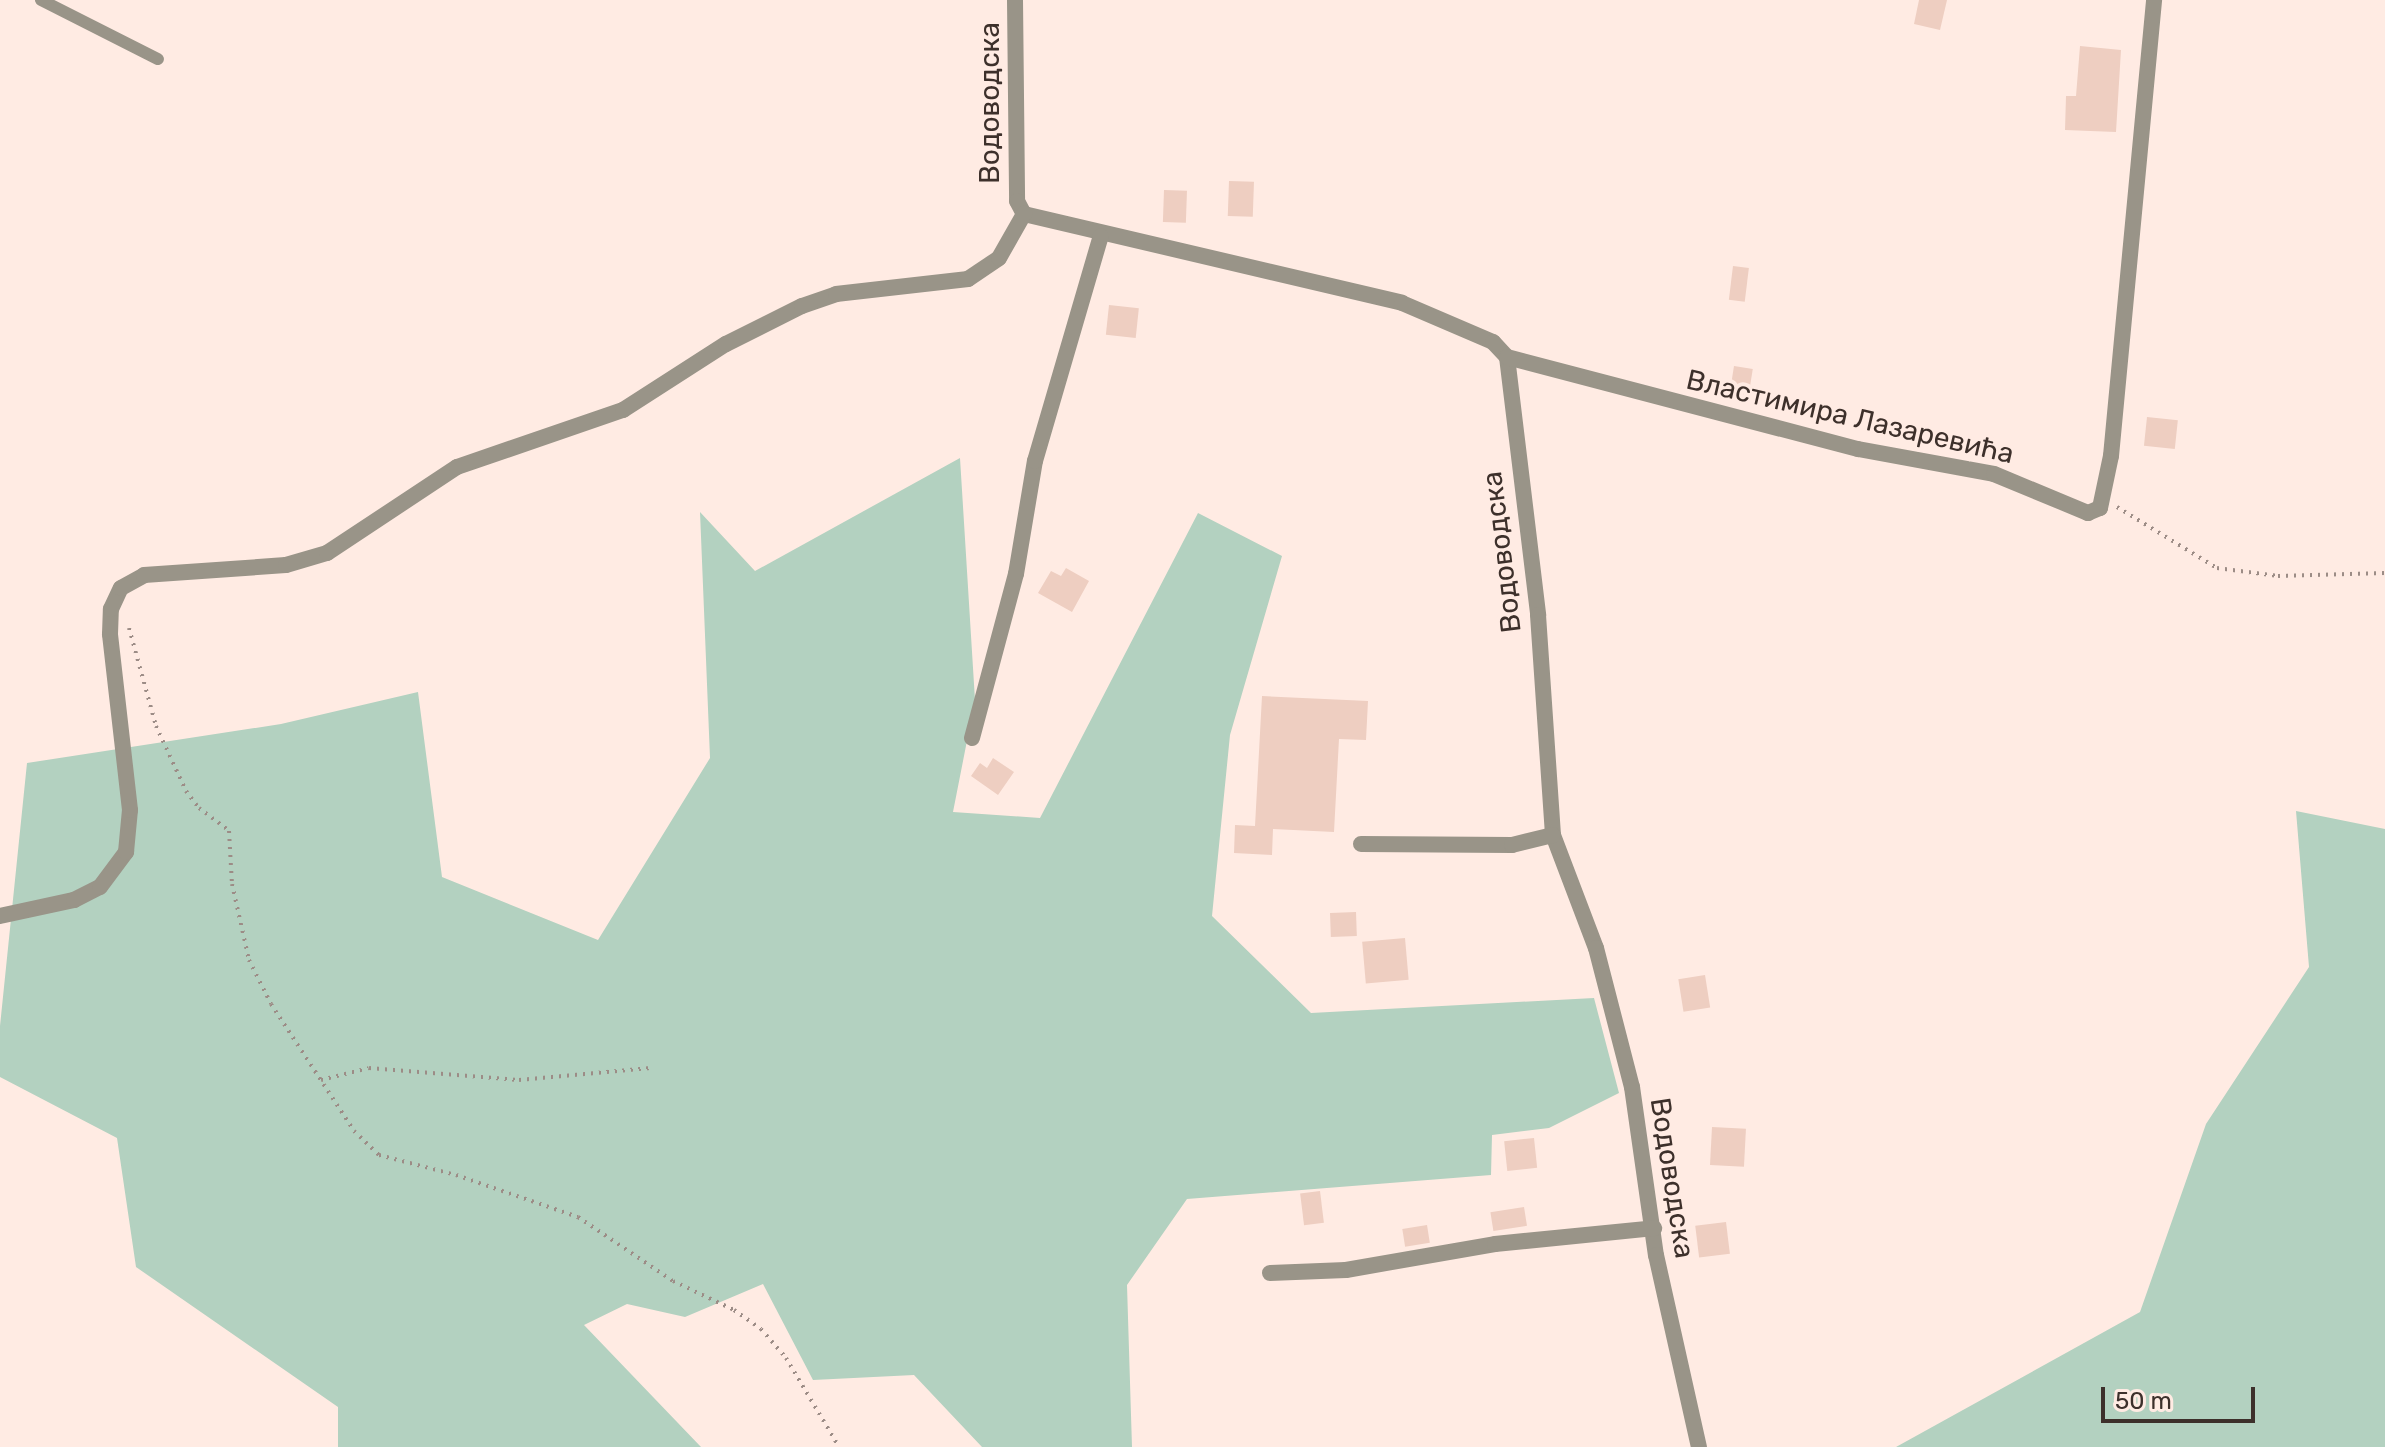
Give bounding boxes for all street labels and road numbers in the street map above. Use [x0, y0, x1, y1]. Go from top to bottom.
street label: Водоводска [973, 22, 1007, 184]
street label: Властимира Лазаревића [1683, 363, 2017, 471]
street label: Водоводска [1475, 469, 1529, 635]
street label: Водоводска [1643, 1095, 1701, 1261]

